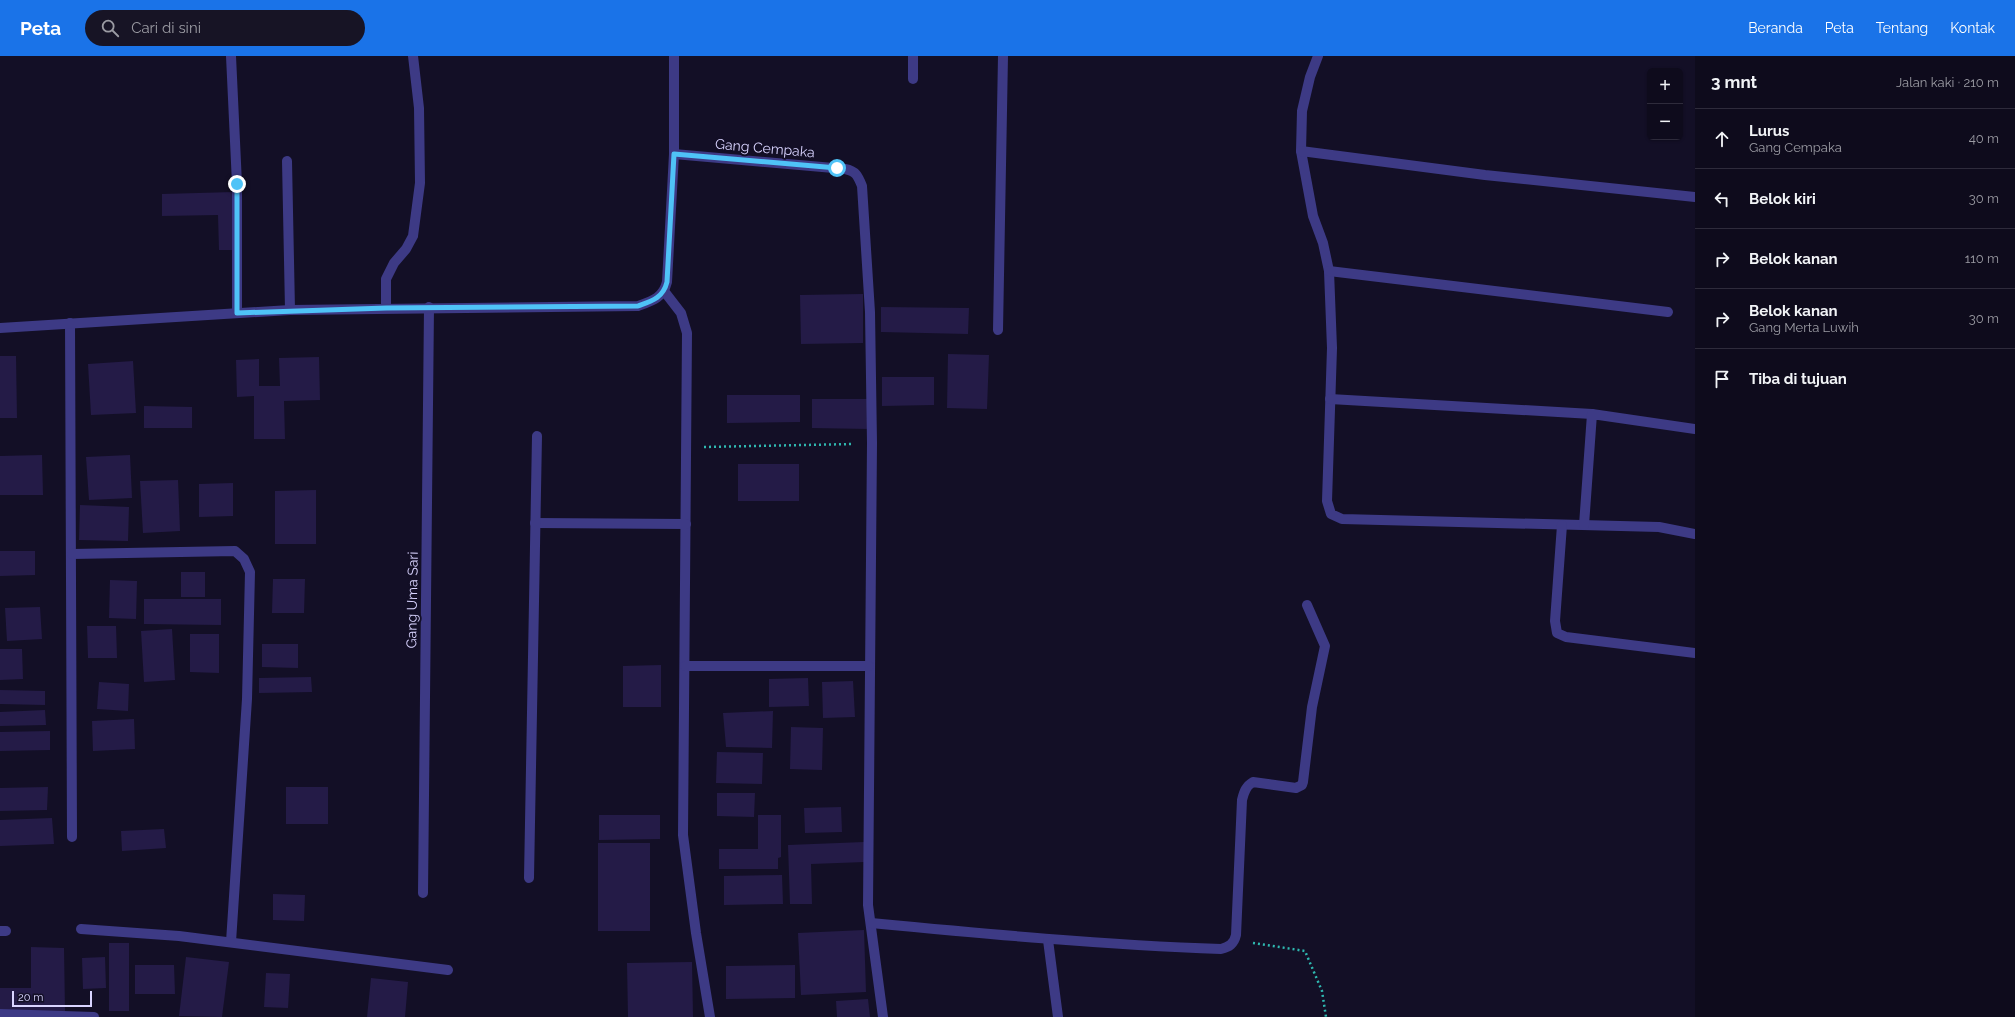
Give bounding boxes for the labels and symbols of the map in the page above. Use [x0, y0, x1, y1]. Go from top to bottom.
street label: Gang Cempaka [714, 136, 816, 160]
route start [828, 159, 846, 177]
route end [228, 175, 246, 193]
street label: Gang Uma Sari [403, 552, 421, 648]
scale bar [12, 989, 92, 1008]

